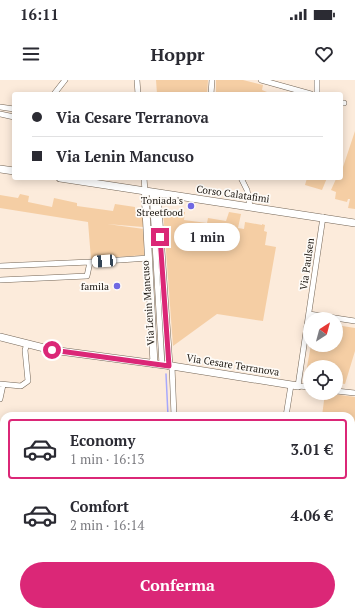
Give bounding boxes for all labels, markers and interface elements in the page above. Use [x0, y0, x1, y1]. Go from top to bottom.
text: 16:11 [20, 4, 59, 24]
text: Hoppr [150, 42, 205, 66]
icon: menu [20, 43, 42, 65]
icon: heart [313, 43, 335, 65]
text: Via Cesare Terranova [56, 107, 209, 127]
text: Via Lenin Mancuso [56, 146, 194, 166]
street label: Corso Calatafimi [196, 182, 270, 206]
place label: Toniada's Streetfood [136, 194, 183, 219]
marker: Toniada's Streetfood [186, 201, 196, 211]
callout: 1 min [174, 223, 240, 251]
route end [151, 228, 169, 246]
text: 1 min [189, 228, 225, 246]
street label: Via Paulsen [297, 237, 317, 291]
car [92, 254, 116, 268]
street label: Via Lenin Mancuso [139, 260, 157, 346]
place label: famila [81, 280, 109, 293]
marker: famila [112, 281, 122, 291]
north arrow [303, 312, 343, 352]
map controls [303, 312, 343, 400]
route start [43, 341, 61, 359]
street label: Via Cesare Terranova [186, 351, 280, 379]
button: locate [303, 360, 343, 400]
text: Economy [70, 430, 135, 450]
icon: car [22, 431, 58, 467]
text: 3.01 € [291, 439, 333, 459]
text: 1 min · 16:13 [70, 450, 144, 468]
text: Comfort [70, 496, 129, 516]
icon: car [22, 497, 58, 533]
text: 4.06 € [291, 505, 333, 525]
text: 2 min · 16:14 [70, 516, 144, 534]
button: Conferma [20, 562, 335, 608]

